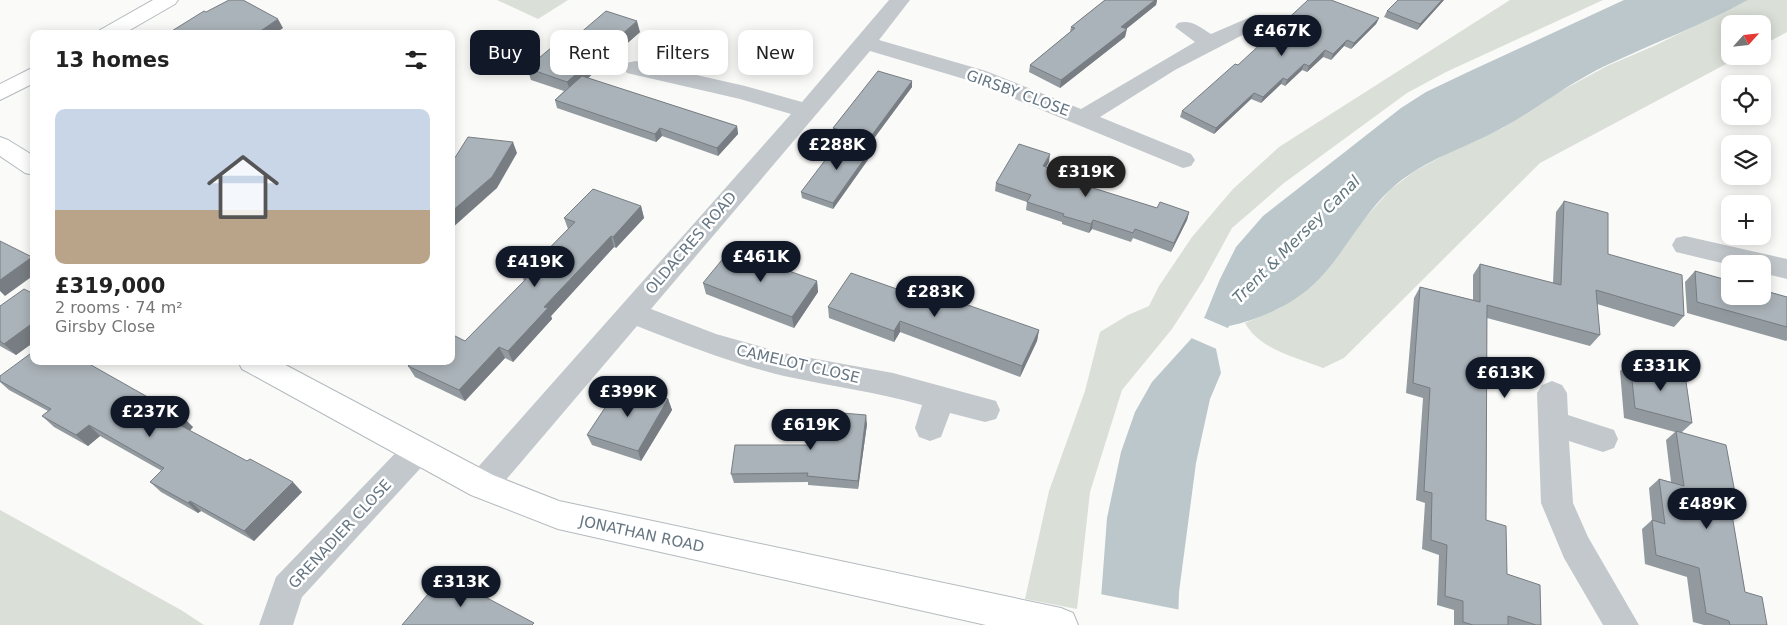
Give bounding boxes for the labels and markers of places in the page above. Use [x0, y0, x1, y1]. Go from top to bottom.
pin: £467K [1247, 15, 1317, 57]
pin: £288K [802, 128, 872, 171]
pin: £319K [1051, 156, 1121, 198]
pin: £461K [726, 240, 796, 283]
pin: £419K [500, 246, 570, 288]
pin: £283K [900, 276, 970, 318]
pin: £331K [1626, 350, 1696, 392]
pin: £613K [1470, 356, 1540, 399]
pin: £399K [593, 376, 663, 418]
pin: £237K [115, 396, 185, 438]
pin: £619K [776, 408, 846, 451]
pin: £489K [1672, 488, 1742, 530]
pin: £313K [426, 566, 496, 608]

